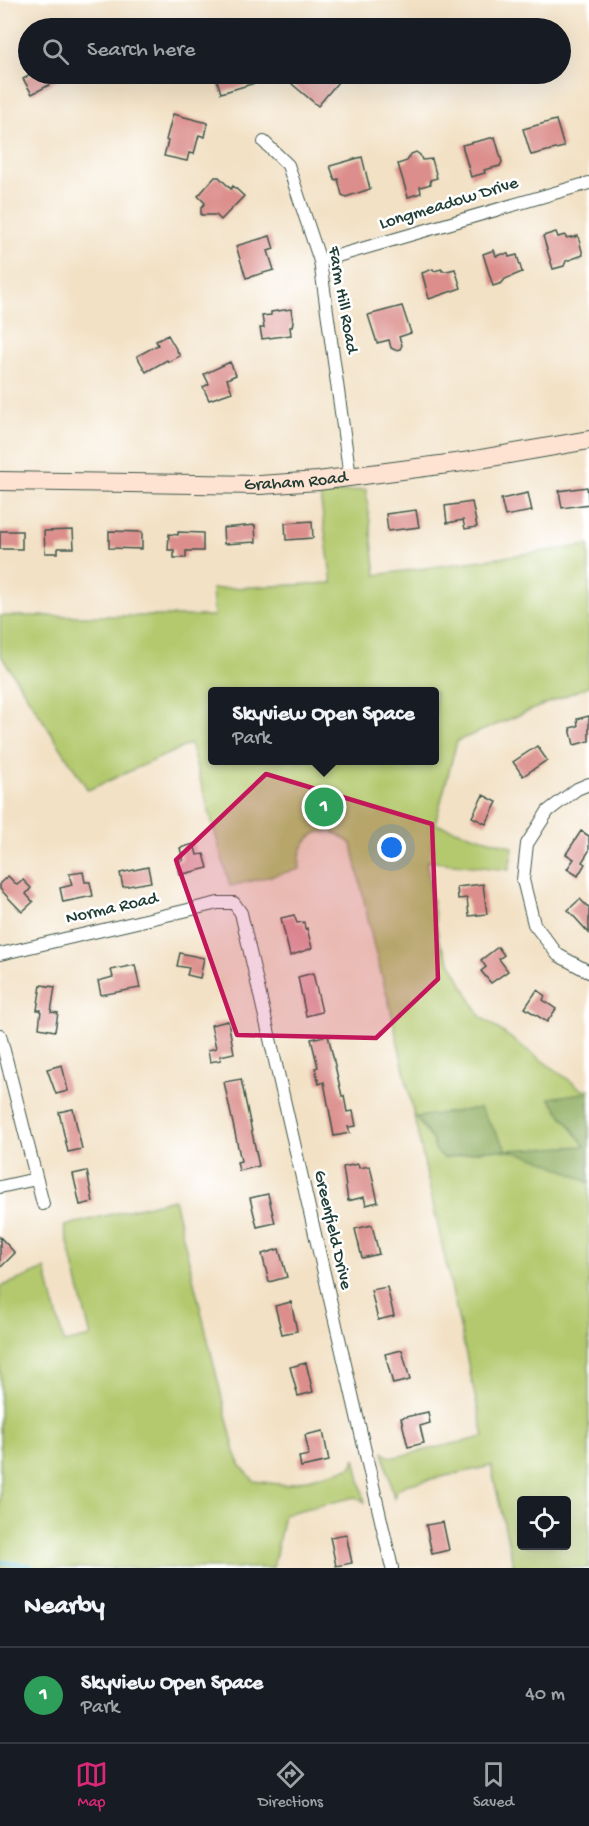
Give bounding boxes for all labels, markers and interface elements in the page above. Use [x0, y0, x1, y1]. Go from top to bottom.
search box [18, 18, 571, 84]
icon: search [39, 35, 72, 68]
text: Search here [87, 38, 195, 64]
street label: Longmeadow Drive [377, 173, 522, 235]
street label: Farm Hill Road [322, 244, 362, 357]
street label: Graham Road [244, 467, 350, 496]
popup [208, 687, 439, 765]
text: Skyview Open Space [232, 702, 415, 728]
text: Park [232, 728, 271, 751]
pin: 1 [304, 784, 344, 830]
your location [377, 833, 406, 862]
street label: Norma Road [64, 888, 161, 930]
street label: Greenfield Drive [308, 1168, 356, 1292]
map controls [517, 1496, 571, 1550]
button: locate [517, 1496, 571, 1550]
text: Nearby [24, 1592, 105, 1623]
text: Skyview Open Space [81, 1671, 263, 1697]
text: 1 [39, 1684, 48, 1707]
text: 40 m [525, 1684, 565, 1707]
text: Park [81, 1697, 119, 1720]
tab: Map [75, 1758, 108, 1813]
tab: Directions [258, 1758, 323, 1813]
tab: Saved [473, 1758, 514, 1813]

